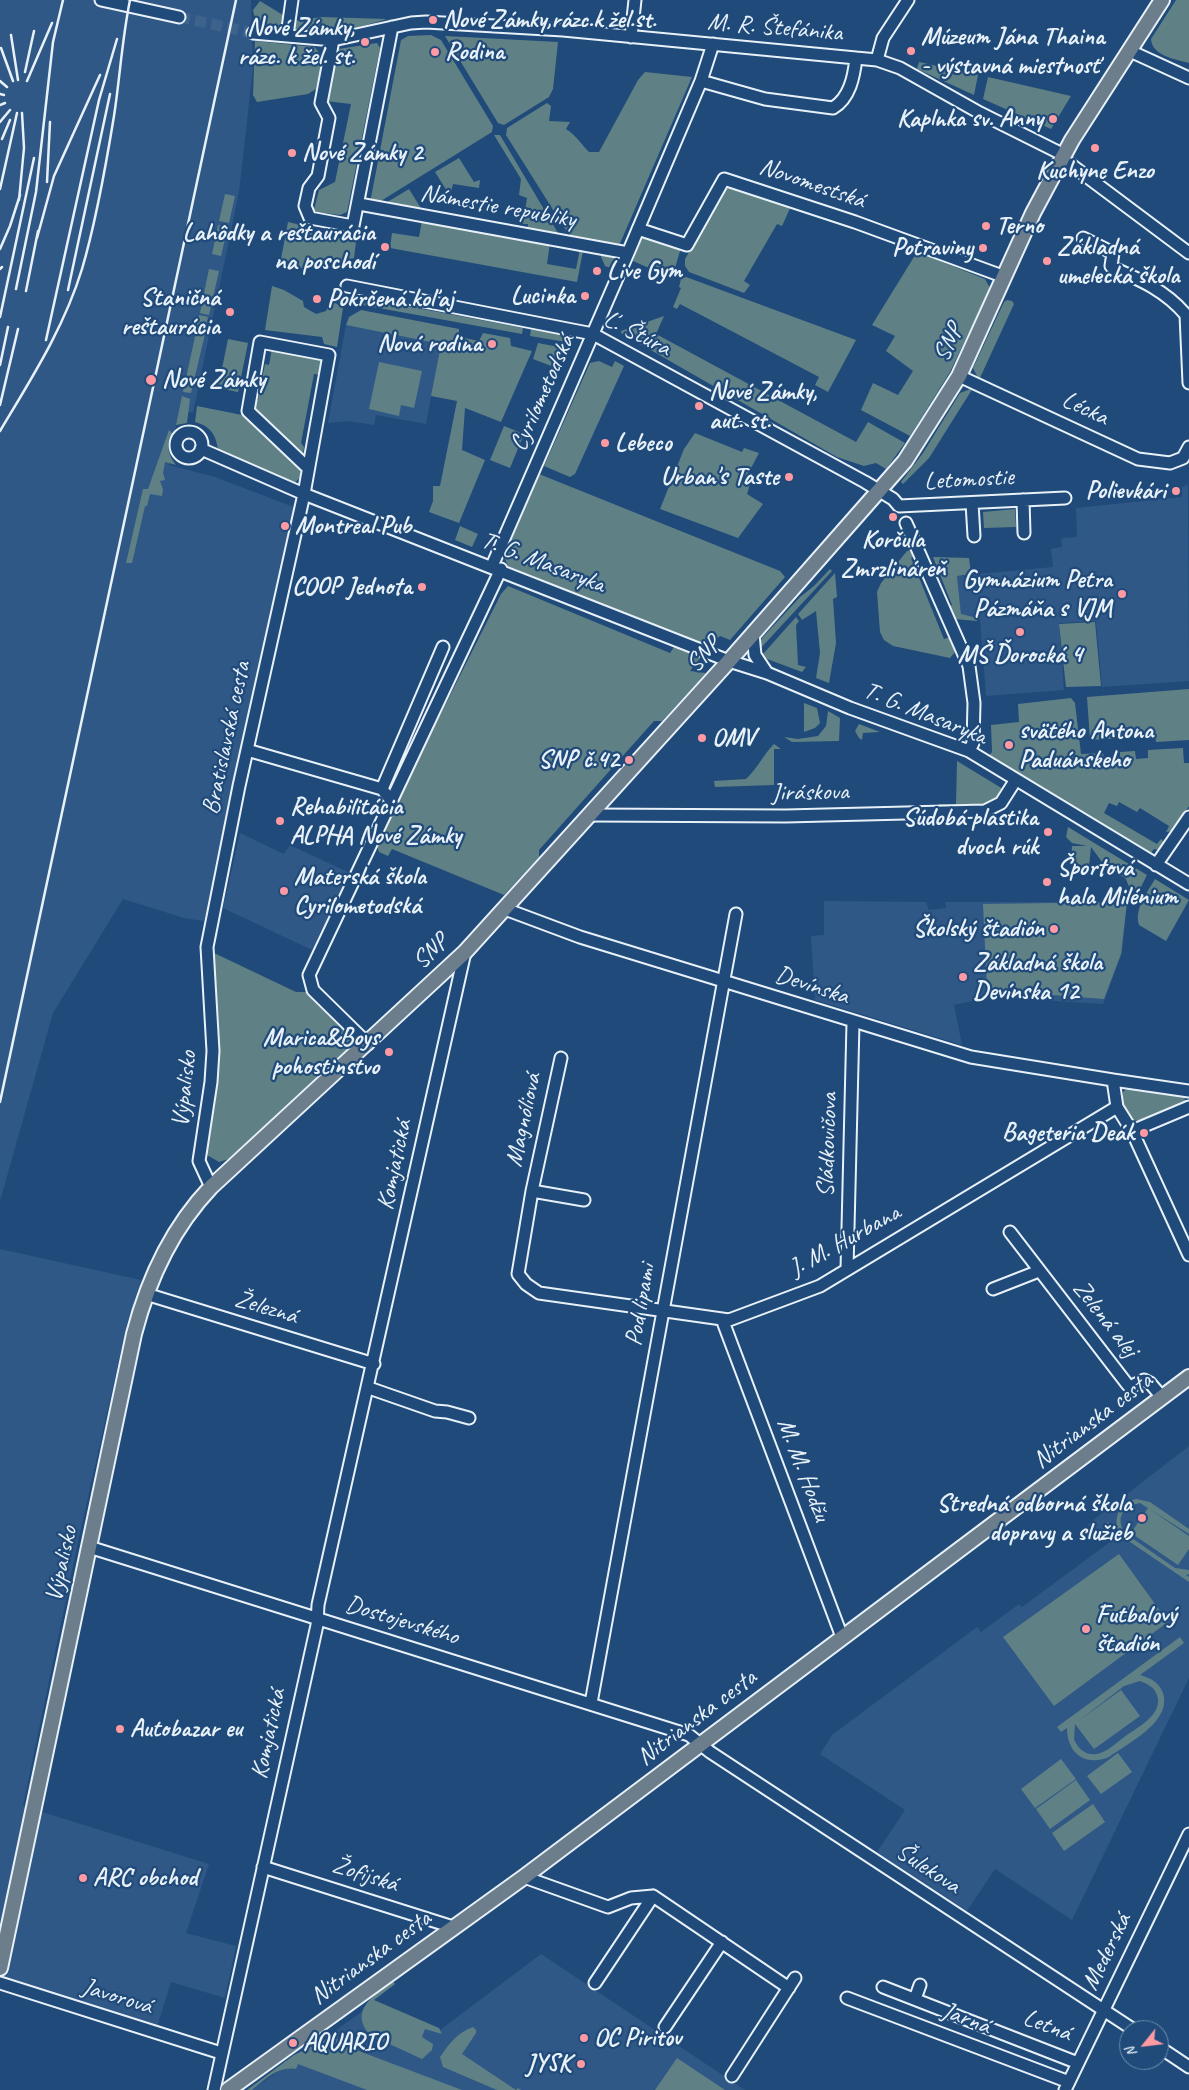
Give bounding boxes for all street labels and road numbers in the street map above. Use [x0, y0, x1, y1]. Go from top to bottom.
street label: M. R. Štefánika [706, 7, 844, 49]
street label: Novomestská [755, 152, 869, 216]
street label: Námestie republiky [418, 179, 578, 235]
street label: Ľ. Štúra [599, 304, 675, 364]
street label: SNP [927, 319, 971, 367]
street label: Cyrilometodská [504, 330, 582, 456]
street label: Lécka [1057, 385, 1113, 433]
street label: Letomostie [923, 463, 1015, 497]
street label: T. G. Masaryka [477, 526, 609, 600]
street label: SNP [680, 631, 728, 679]
street label: Bratislavská cesta [196, 659, 258, 817]
street label: T. G. Masaryka [859, 676, 991, 752]
street label: Jiráskova [771, 777, 849, 809]
street label: SNP [407, 928, 455, 976]
street label: Devínska [771, 960, 853, 1012]
street label: Výpalisko [166, 1049, 204, 1129]
street label: Magnóliová [499, 1071, 549, 1169]
street label: Sládkovičova [811, 1092, 845, 1198]
street label: Komjatická [371, 1117, 419, 1213]
street label: J. M. Hurbana [784, 1198, 906, 1284]
street label: Pod lipami [619, 1262, 663, 1348]
street label: Zelená alej [1066, 1275, 1144, 1363]
street label: Železná [231, 1284, 301, 1332]
street label: Nitrianska cesta [1027, 1366, 1159, 1476]
street label: M. M. Hodžu [770, 1414, 836, 1526]
street label: Výpalisko [39, 1523, 85, 1605]
street label: Dostojevského [342, 1590, 462, 1652]
street label: Nitrianska cesta [631, 1663, 763, 1773]
street label: Komjatická [245, 1686, 293, 1782]
street label: Šulekova [890, 1837, 966, 1901]
street label: Žofijská [328, 1850, 402, 1900]
street label: Nitrianska cesta [305, 1904, 437, 2012]
street label: Mederská [1076, 1909, 1138, 1995]
street label: Javorová [78, 1972, 156, 2022]
street label: Jarná [938, 1996, 994, 2042]
street label: Letná [1019, 2003, 1075, 2049]

